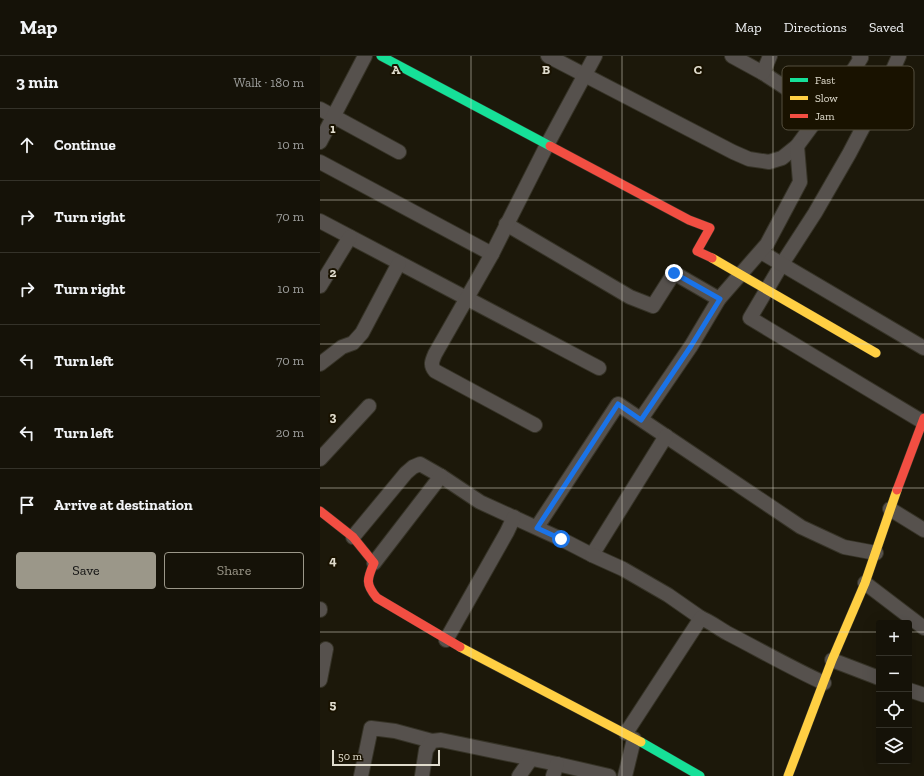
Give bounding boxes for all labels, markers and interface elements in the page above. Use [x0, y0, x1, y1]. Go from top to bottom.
text: Map [20, 16, 57, 39]
text: Map [735, 19, 762, 36]
text: Directions [784, 19, 847, 36]
text: Saved [869, 19, 904, 36]
text: A [392, 62, 401, 77]
text: B [542, 62, 550, 77]
text: C [694, 62, 702, 77]
legend [782, 66, 914, 130]
text: 3 min [16, 72, 58, 92]
text: Fast [815, 74, 836, 87]
text: Walk · 180 m [234, 75, 304, 90]
text: Slow [815, 92, 838, 105]
text: Jam [815, 110, 835, 123]
text: 1 [330, 121, 336, 136]
icon: ahead [16, 134, 38, 156]
text: Continue [54, 136, 116, 154]
text: 10 m [277, 137, 304, 152]
icon: right [16, 206, 38, 228]
text: Turn right [54, 208, 125, 226]
text: 70 m [276, 209, 304, 224]
route end [665, 264, 683, 282]
text: 2 [330, 265, 337, 280]
icon: right [16, 278, 38, 300]
text: Turn right [54, 280, 125, 298]
text: 10 m [277, 281, 304, 296]
icon: left [16, 350, 38, 372]
text: Turn left [54, 352, 114, 370]
text: 70 m [276, 353, 304, 368]
text: 3 [330, 409, 337, 424]
icon: left [16, 422, 38, 444]
text: Turn left [54, 424, 114, 442]
text: 20 m [276, 425, 304, 440]
icon: arrive [16, 494, 38, 516]
text: Arrive at destination [54, 496, 193, 514]
route start [552, 530, 570, 548]
button: Save [16, 552, 156, 589]
button: Share [164, 552, 304, 589]
text: 4 [329, 553, 337, 568]
map controls [876, 620, 912, 764]
button: + [876, 620, 912, 656]
button: − [876, 656, 912, 692]
button: locate [876, 692, 912, 728]
text: 5 [330, 697, 337, 712]
button: layers [876, 728, 912, 764]
scale bar [332, 748, 440, 767]
text: 50 m [338, 750, 362, 763]

